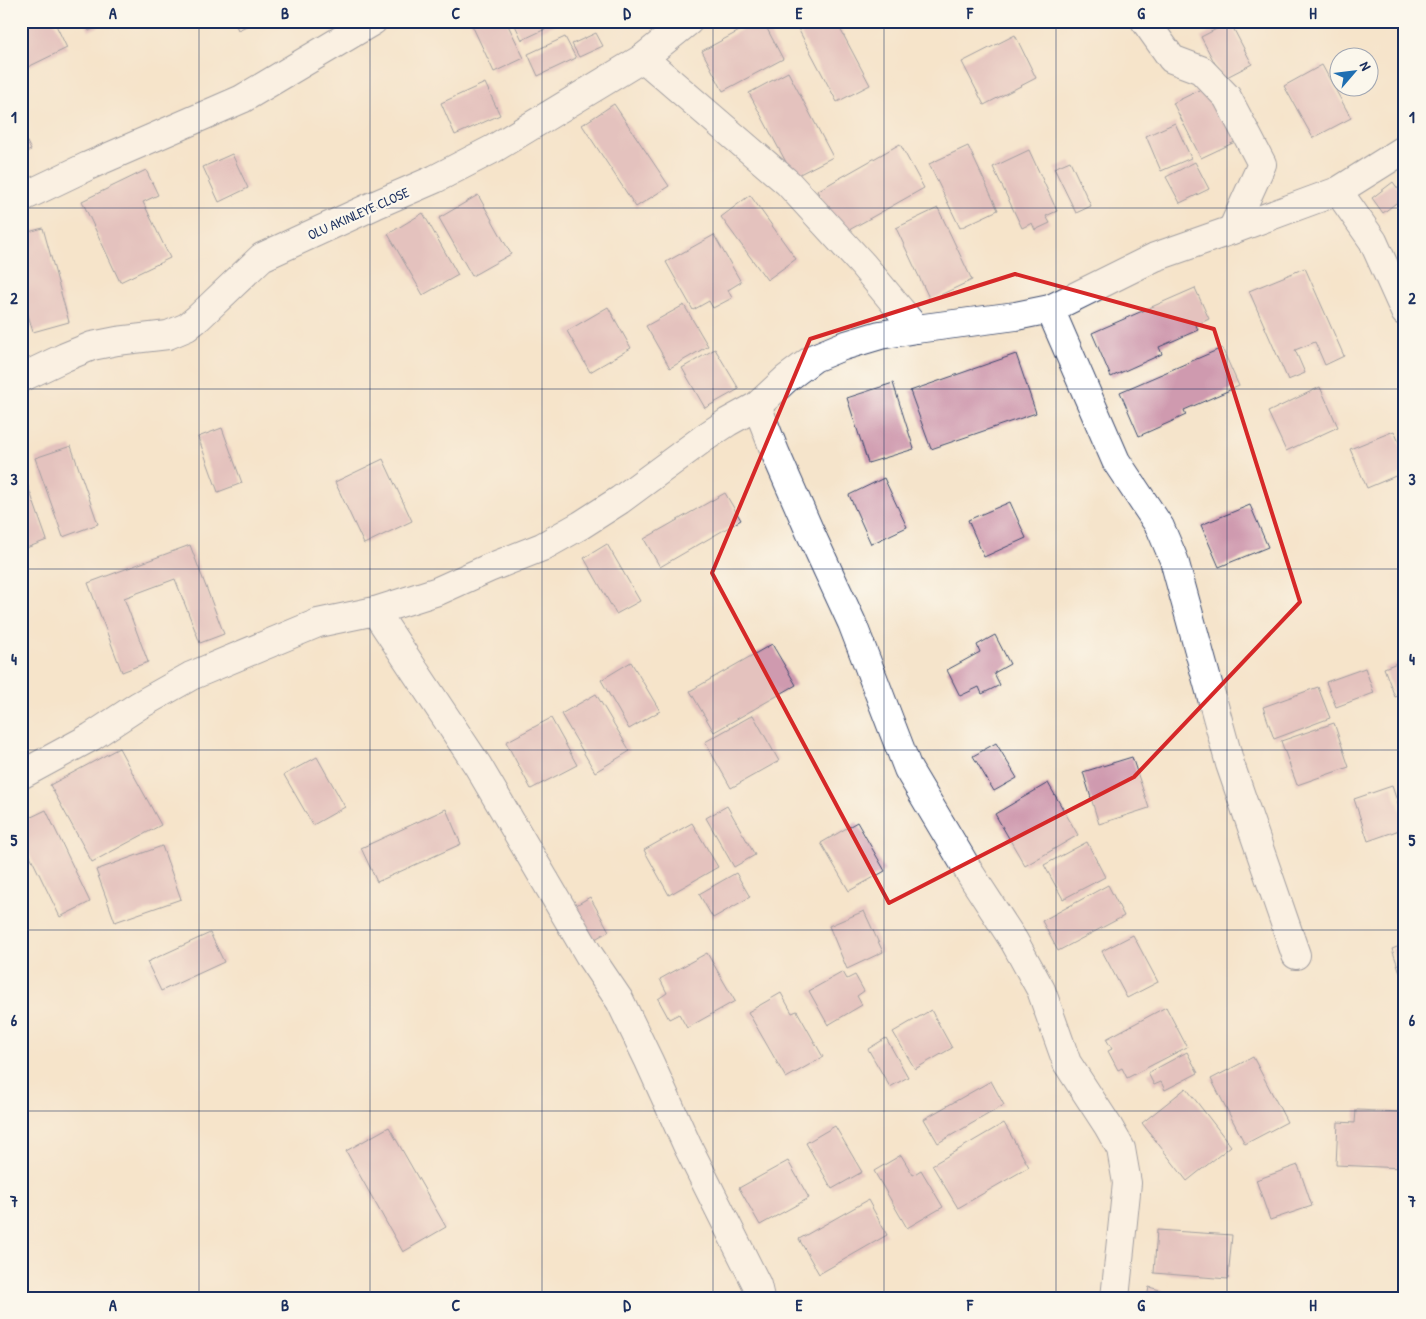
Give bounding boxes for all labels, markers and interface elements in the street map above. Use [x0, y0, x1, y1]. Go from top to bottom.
text: A [109, 2, 117, 24]
text: B [281, 2, 289, 24]
text: C [452, 2, 461, 24]
text: D [623, 2, 631, 24]
text: E [795, 2, 803, 24]
text: F [966, 2, 974, 24]
text: G [1137, 2, 1145, 24]
text: H [1309, 2, 1317, 24]
north arrow [1328, 48, 1378, 98]
text: N [1356, 58, 1376, 74]
text: 1 [11, 106, 17, 128]
text: 1 [1409, 106, 1415, 128]
street label: OLU AKINLEYE CLOSE [304, 182, 412, 244]
text: 2 [10, 287, 18, 309]
text: 2 [1408, 287, 1416, 309]
text: 3 [10, 468, 18, 490]
text: 3 [1408, 468, 1416, 490]
text: 4 [11, 648, 17, 670]
text: 4 [1409, 648, 1415, 670]
text: 5 [11, 829, 18, 851]
text: 5 [1409, 829, 1416, 851]
text: 6 [11, 1009, 18, 1031]
text: 6 [1409, 1009, 1416, 1031]
text: 7 [9, 1190, 18, 1212]
text: 7 [1407, 1190, 1416, 1212]
text: A [109, 1294, 117, 1316]
text: B [281, 1294, 289, 1316]
text: C [452, 1294, 461, 1316]
text: D [623, 1294, 631, 1316]
text: E [795, 1294, 803, 1316]
text: F [966, 1294, 974, 1316]
text: G [1137, 1294, 1145, 1316]
text: H [1309, 1294, 1317, 1316]

